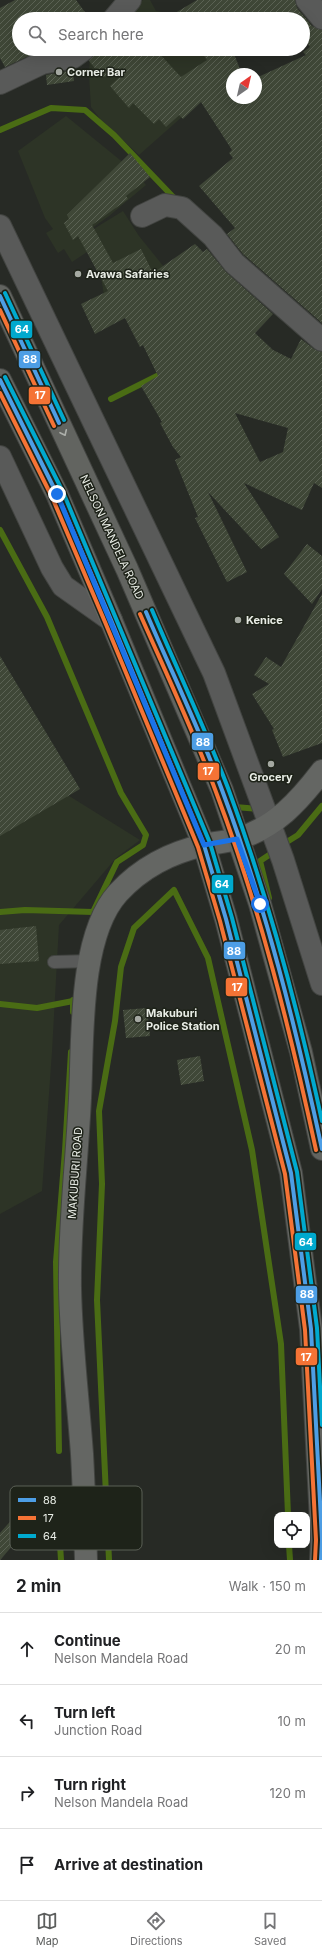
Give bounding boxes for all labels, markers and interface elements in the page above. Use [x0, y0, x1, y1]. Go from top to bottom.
search box [12, 12, 310, 56]
icon: search [26, 23, 48, 45]
text: Search here [58, 25, 144, 44]
place label: Corner Bar [67, 65, 126, 79]
marker: Corner Bar [54, 67, 64, 77]
north arrow [226, 68, 262, 104]
place label: Avawa Safaries [86, 267, 169, 281]
marker: Avawa Safaries [73, 269, 83, 279]
line badge: 64 [10, 320, 33, 339]
text: 64 [15, 322, 29, 336]
line badge: 88 [18, 350, 41, 369]
text: 88 [23, 352, 37, 366]
line badge: 17 [28, 386, 51, 405]
text: 17 [34, 388, 46, 402]
one-way arrow [59, 429, 67, 436]
street label: NELSON MANDELA ROAD [77, 472, 147, 602]
route end [48, 485, 66, 503]
place label: Kenice [246, 613, 283, 627]
marker: Kenice [233, 615, 243, 625]
line badge: 88 [191, 732, 214, 751]
text: 88 [196, 735, 210, 749]
marker: Grocery [266, 759, 276, 769]
line badge: 17 [197, 762, 220, 781]
text: 17 [202, 764, 214, 778]
place label: Grocery [249, 770, 293, 784]
line badge: 64 [211, 874, 234, 894]
text: 64 [215, 877, 229, 891]
route start [251, 895, 269, 913]
line badge: 88 [223, 941, 246, 960]
text: 88 [227, 944, 241, 958]
line badge: 17 [225, 977, 248, 997]
text: 17 [231, 980, 243, 994]
place label: Makuburi Police Station [146, 1006, 220, 1033]
marker: Makuburi Police Station [133, 1014, 143, 1024]
street label: MAKUBURI ROAD [65, 1126, 85, 1220]
line badge: 64 [294, 1232, 317, 1251]
text: 64 [299, 1235, 313, 1249]
line badge: 88 [295, 1285, 318, 1304]
text: 88 [300, 1287, 314, 1301]
line badge: 17 [295, 1347, 318, 1366]
text: 17 [300, 1350, 312, 1364]
legend [10, 1486, 142, 1550]
text: 88 [43, 1493, 57, 1507]
text: 17 [43, 1511, 54, 1525]
map controls [274, 1512, 310, 1548]
button: locate [274, 1512, 310, 1548]
text: 64 [43, 1529, 57, 1543]
text: 2 min [16, 1576, 61, 1596]
text: Walk · 150 m [229, 1578, 306, 1594]
text: Continue [54, 1631, 121, 1650]
icon: ahead [16, 1638, 38, 1660]
text: 20 m [275, 1641, 306, 1657]
text: Nelson Mandela Road [54, 1650, 188, 1666]
text: Turn left [54, 1703, 115, 1722]
icon: left [16, 1710, 38, 1732]
text: 10 m [277, 1713, 306, 1729]
text: Junction Road [54, 1722, 142, 1738]
text: Turn right [54, 1775, 126, 1794]
icon: right [16, 1782, 38, 1804]
text: 120 m [270, 1785, 306, 1801]
text: Nelson Mandela Road [54, 1794, 188, 1810]
icon: arrive [16, 1854, 38, 1876]
text: Arrive at destination [54, 1855, 203, 1874]
tab: Map [36, 1910, 59, 1948]
tab: Directions [130, 1910, 183, 1948]
tab: Saved [254, 1910, 286, 1948]

